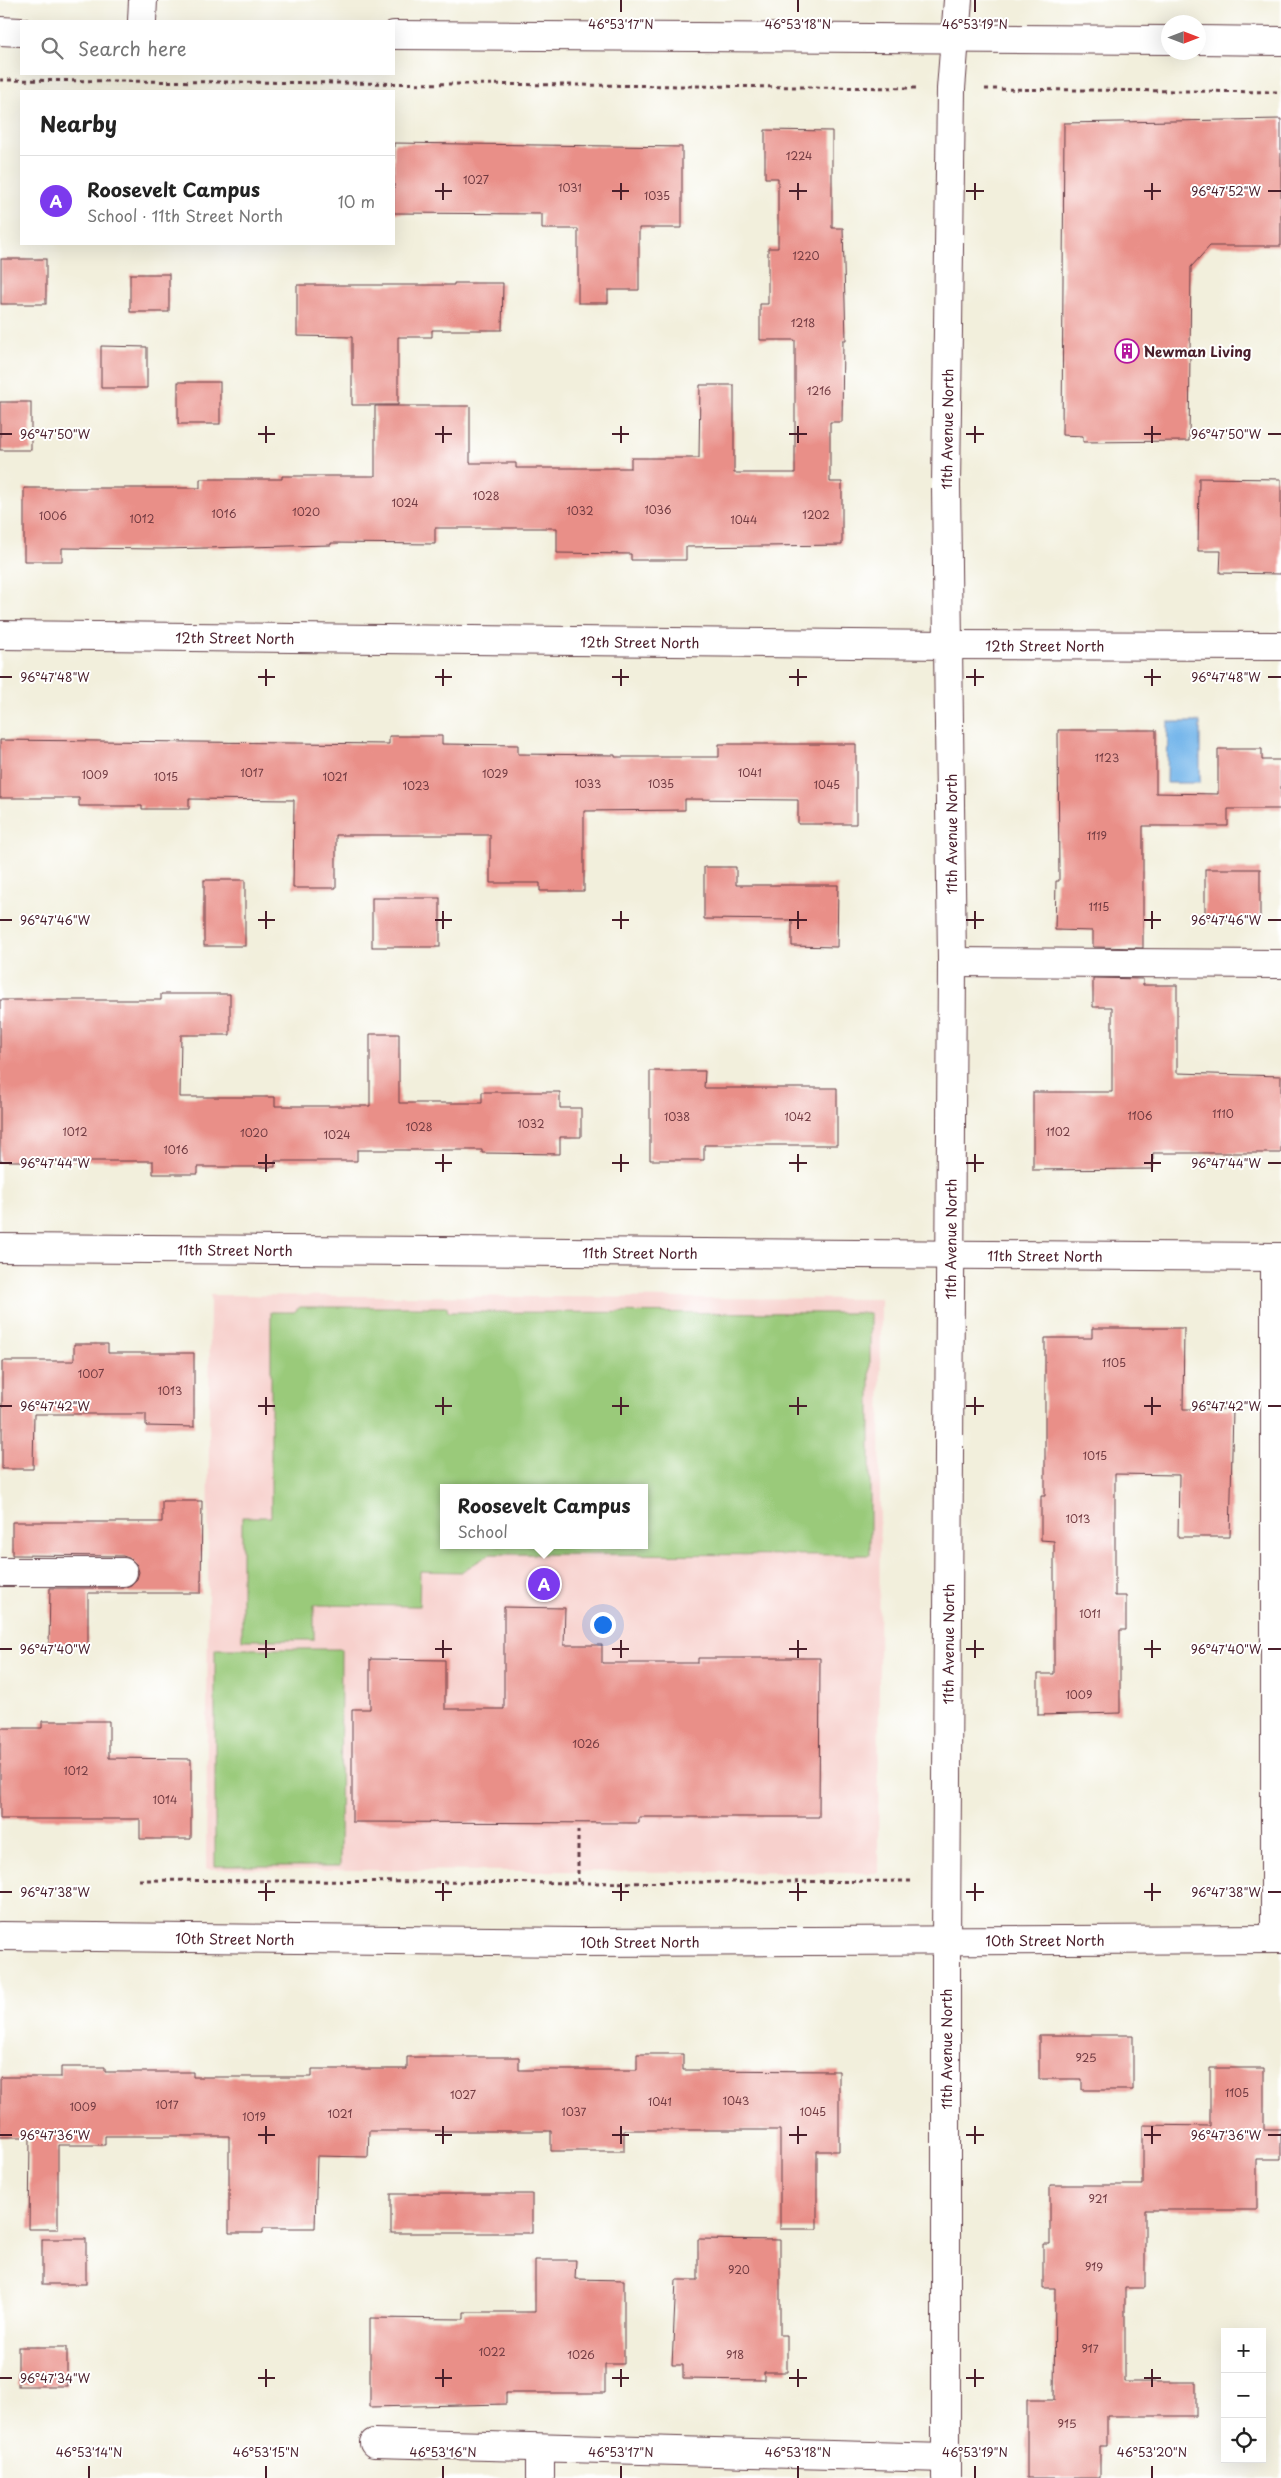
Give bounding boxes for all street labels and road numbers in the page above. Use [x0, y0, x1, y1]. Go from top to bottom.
street label: 11th Avenue North [935, 368, 958, 490]
street label: 12th Street North [175, 626, 295, 649]
street label: 12th Street North [580, 631, 700, 653]
street label: 12th Street North [985, 635, 1105, 656]
street label: 11th Avenue North [941, 774, 962, 894]
street label: 11th Avenue North [939, 1178, 961, 1300]
street label: 11th Street North [177, 1239, 293, 1261]
street label: 11th Street North [582, 1242, 698, 1263]
street label: 11th Street North [987, 1244, 1103, 1266]
street label: 11th Avenue North [937, 1583, 959, 1705]
street label: 10th Street North [175, 1927, 295, 1950]
street label: 10th Street North [985, 1929, 1105, 1951]
street label: 10th Street North [580, 1931, 700, 1952]
street label: 11th Avenue North [936, 1989, 957, 2109]

